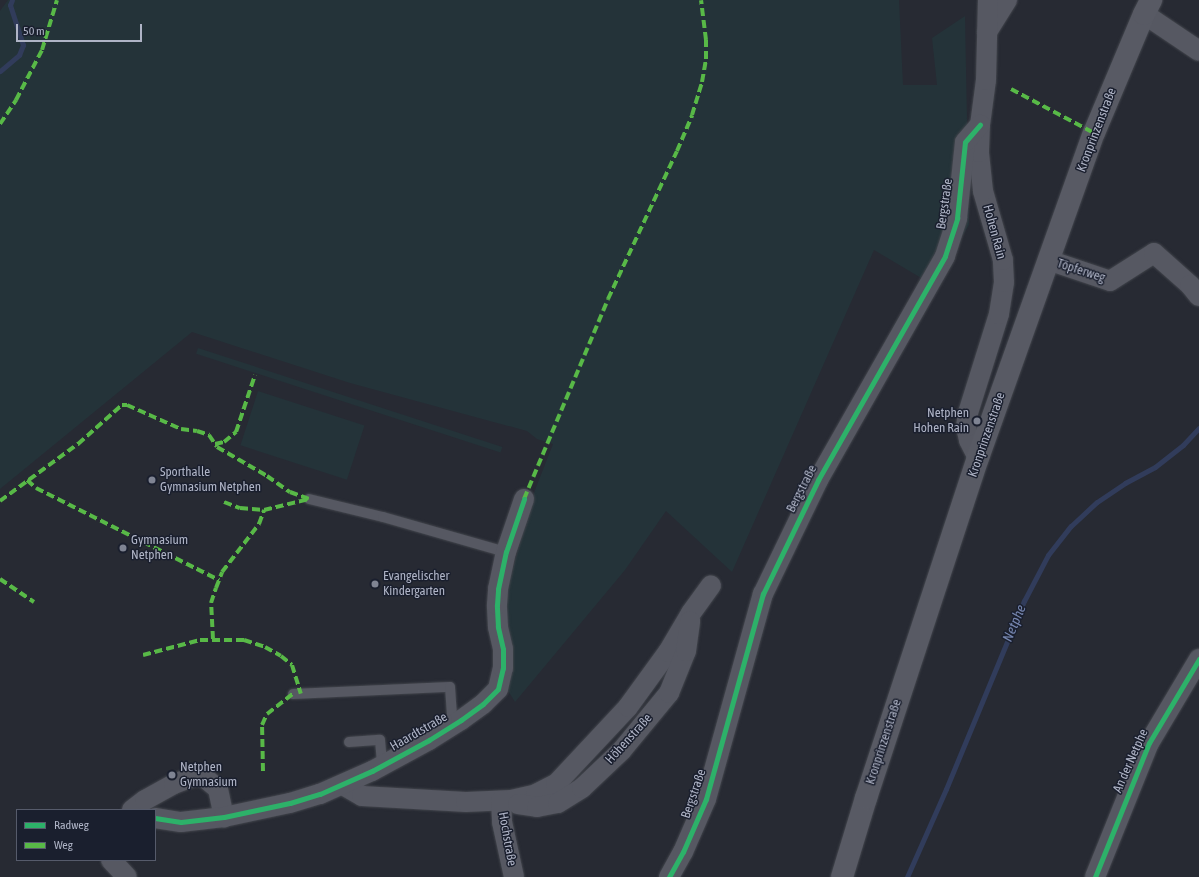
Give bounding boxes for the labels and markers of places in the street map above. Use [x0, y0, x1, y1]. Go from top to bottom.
place label: Netphen Hohen Rain [913, 406, 969, 437]
marker: Netphen Hohen Rain [972, 416, 982, 426]
place label: Sporthalle Gymnasium Netphen [160, 465, 261, 496]
marker: Sporthalle Gymnasium Netphen [147, 475, 157, 485]
place label: Gymnasium Netphen [131, 533, 188, 564]
marker: Gymnasium Netphen [118, 543, 128, 553]
place label: Evangelischer Kindergarten [383, 569, 449, 600]
marker: Evangelischer Kindergarten [370, 579, 380, 589]
place label: Netphen Gymnasium [180, 760, 237, 791]
marker: Netphen Gymnasium [167, 770, 177, 780]

